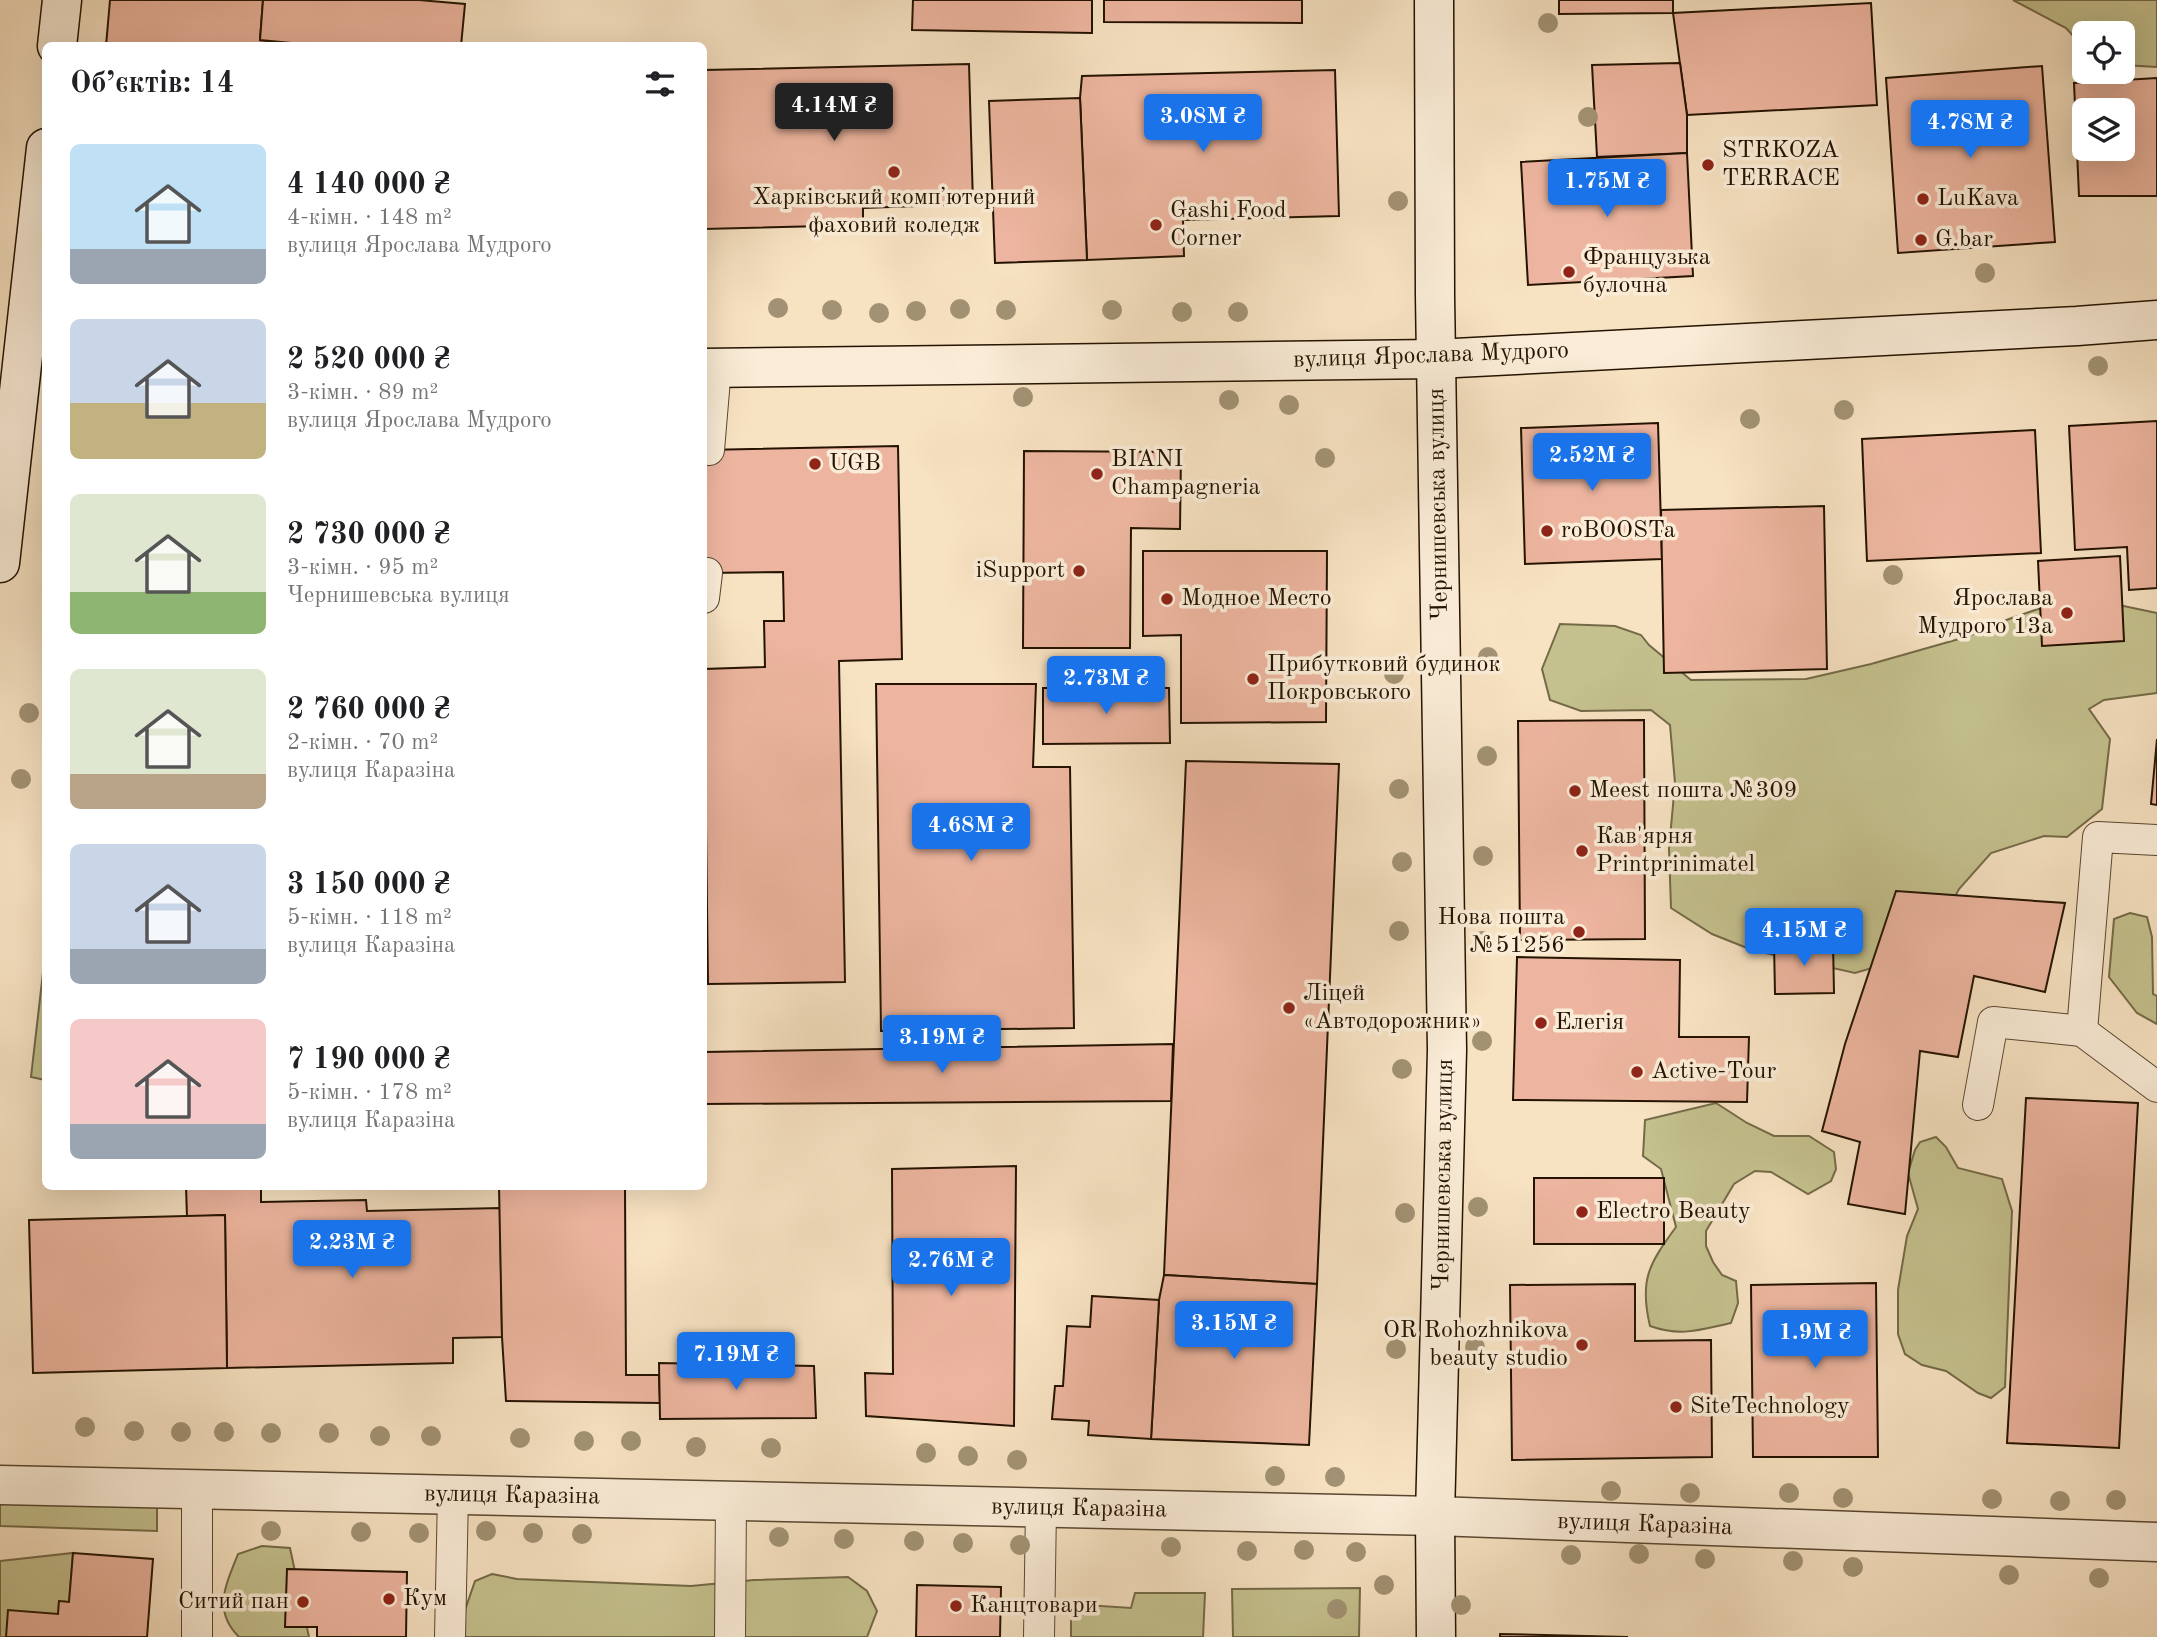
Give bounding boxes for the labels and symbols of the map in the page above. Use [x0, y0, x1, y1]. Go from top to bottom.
pin: 4.14M ₴ [769, 83, 899, 143]
pin: 3.08M ₴ [1138, 94, 1268, 154]
pin: 4.78M ₴ [1905, 100, 2035, 160]
place label: STRKOZA TERRACE [1722, 139, 1840, 191]
marker: STRKOZA TERRACE [1700, 157, 1716, 173]
pin: 1.75M ₴ [1542, 160, 1672, 219]
marker: Харківський компʼютерний фаховий коледж [886, 164, 902, 180]
place label: Харківський компʼютерний фаховий коледж [753, 186, 1035, 238]
place label: LuKava [1937, 187, 2019, 211]
marker: LuKava [1915, 191, 1931, 207]
place label: Gashi Food Corner [1170, 199, 1287, 251]
marker: Gashi Food Corner [1148, 217, 1164, 233]
place label: G.bar [1935, 228, 1993, 252]
marker: G.bar [1913, 232, 1929, 248]
place label: Французька булочна [1583, 246, 1711, 298]
marker: Французька булочна [1561, 264, 1577, 280]
street label: вулиця Ярослава Мудрого [1293, 339, 1569, 373]
street label: Чернишевська вулиця [1425, 388, 1453, 620]
pin: 2.52M ₴ [1527, 434, 1657, 493]
place label: BIANI Champagneria [1111, 448, 1261, 500]
place label: UGB [829, 452, 881, 476]
marker: UGB [807, 456, 823, 472]
marker: BIANI Champagneria [1089, 466, 1105, 482]
place label: roBOOSTa [1561, 519, 1676, 543]
marker: roBOOSTa [1539, 523, 1555, 539]
place label: iSupport [976, 559, 1065, 583]
marker: iSupport [1071, 563, 1087, 579]
place label: Модное Место [1181, 587, 1332, 611]
place label: Ярослава Мудрого 13а [1918, 587, 2053, 639]
marker: Модное Место [1159, 591, 1175, 607]
marker: Ярослава Мудрого 13а [2059, 605, 2075, 621]
place label: Прибутковий будинок Покровського [1267, 653, 1501, 705]
pin: 2.73M ₴ [1041, 656, 1171, 716]
marker: Прибутковий будинок Покровського [1245, 671, 1261, 687]
place label: Meest пошта №309 [1589, 779, 1797, 803]
marker: Meest пошта №309 [1567, 783, 1583, 799]
pin: 4.68M ₴ [906, 804, 1036, 863]
place label: Кав'ярня Printprinimatel [1596, 825, 1755, 877]
marker: Кав'ярня Printprinimatel [1574, 843, 1590, 859]
place label: Нова пошта №51256 [1438, 906, 1565, 958]
pin: 4.15M ₴ [1739, 908, 1869, 968]
marker: Нова пошта №51256 [1571, 924, 1587, 940]
place label: Ліцей «Автодорожник» [1303, 982, 1482, 1034]
marker: Ліцей «Автодорожник» [1281, 1000, 1297, 1016]
place label: Елегія [1555, 1011, 1624, 1035]
marker: Елегія [1533, 1015, 1549, 1031]
pin: 3.19M ₴ [877, 1016, 1007, 1075]
street label: Чернишевська вулиця [1430, 1059, 1458, 1291]
place label: Active-Tour [1651, 1060, 1776, 1084]
marker: Active-Tour [1629, 1064, 1645, 1080]
place label: Electro Beauty [1596, 1200, 1751, 1224]
marker: Electro Beauty [1574, 1204, 1590, 1220]
pin: 2.23M ₴ [287, 1220, 417, 1280]
pin: 2.76M ₴ [886, 1238, 1016, 1298]
pin: 3.15M ₴ [1169, 1302, 1299, 1361]
pin: 1.9M ₴ [1758, 1310, 1872, 1370]
place label: OR Rohozhnikova beauty studio [1383, 1319, 1568, 1371]
pin: 7.19M ₴ [671, 1332, 801, 1392]
marker: OR Rohozhnikova beauty studio [1574, 1337, 1590, 1353]
place label: SiteTechnology [1690, 1395, 1850, 1419]
marker: SiteTechnology [1668, 1399, 1684, 1415]
street label: вулиця Каразіна [424, 1482, 600, 1510]
street label: вулиця Каразіна [991, 1495, 1167, 1523]
street label: вулиця Каразіна [1557, 1510, 1733, 1540]
place label: Кум [403, 1587, 447, 1611]
place label: Ситий пан [178, 1590, 289, 1614]
marker: Кум [381, 1591, 397, 1607]
marker: Ситий пан [295, 1594, 311, 1610]
place label: Канцтовари [970, 1594, 1098, 1618]
marker: Канцтовари [948, 1598, 964, 1614]

